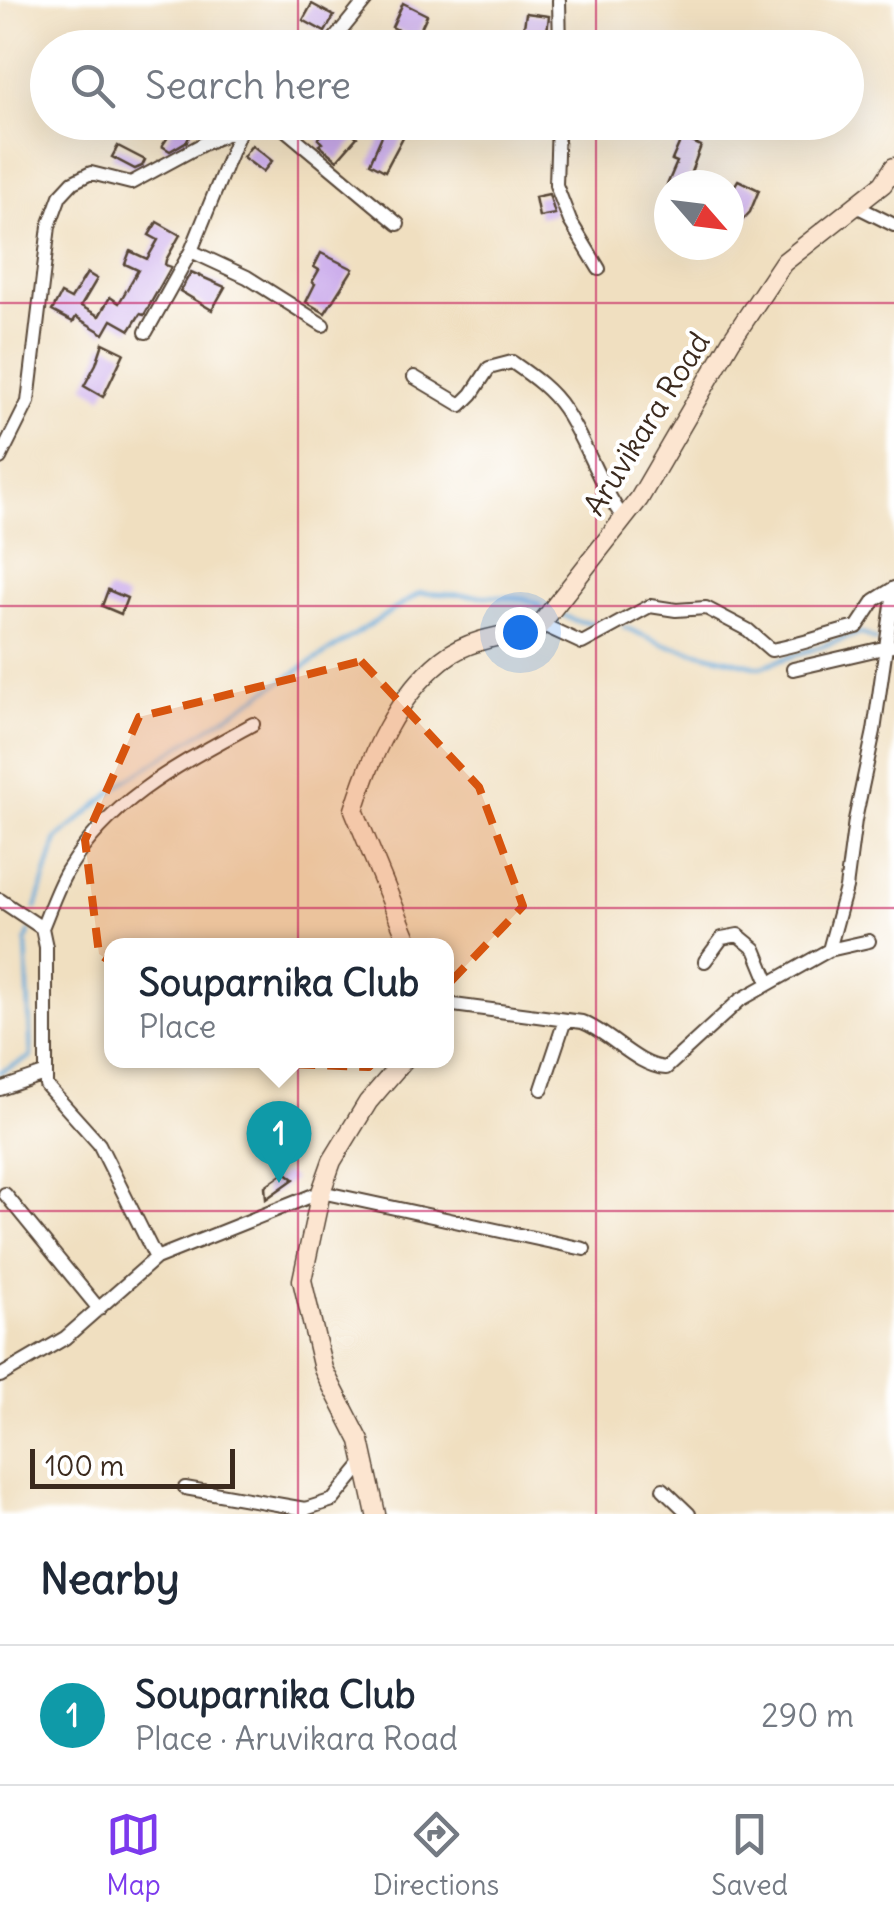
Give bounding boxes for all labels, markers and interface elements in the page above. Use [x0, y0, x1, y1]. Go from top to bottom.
search box [30, 30, 864, 140]
icon: search [65, 58, 120, 113]
text: Search here [145, 62, 351, 109]
north arrow [654, 170, 744, 260]
street label: Aruvikara Road [575, 325, 718, 522]
your location [495, 607, 546, 658]
popup [104, 938, 454, 1068]
text: Souparnika Club [139, 959, 419, 1006]
text: Place [139, 1006, 216, 1047]
pin: 1 [246, 1100, 312, 1183]
scale bar [30, 1444, 235, 1488]
text: 100 m [45, 1448, 124, 1484]
text: Nearby [40, 1553, 179, 1605]
text: Souparnika Club [135, 1671, 416, 1718]
text: 1 [66, 1695, 79, 1736]
text: 290 m [761, 1695, 854, 1736]
text: Place · Aruvikara Road [135, 1718, 458, 1759]
tab: Map [106, 1807, 161, 1903]
tab: Directions [373, 1807, 499, 1903]
tab: Saved [711, 1807, 788, 1903]

